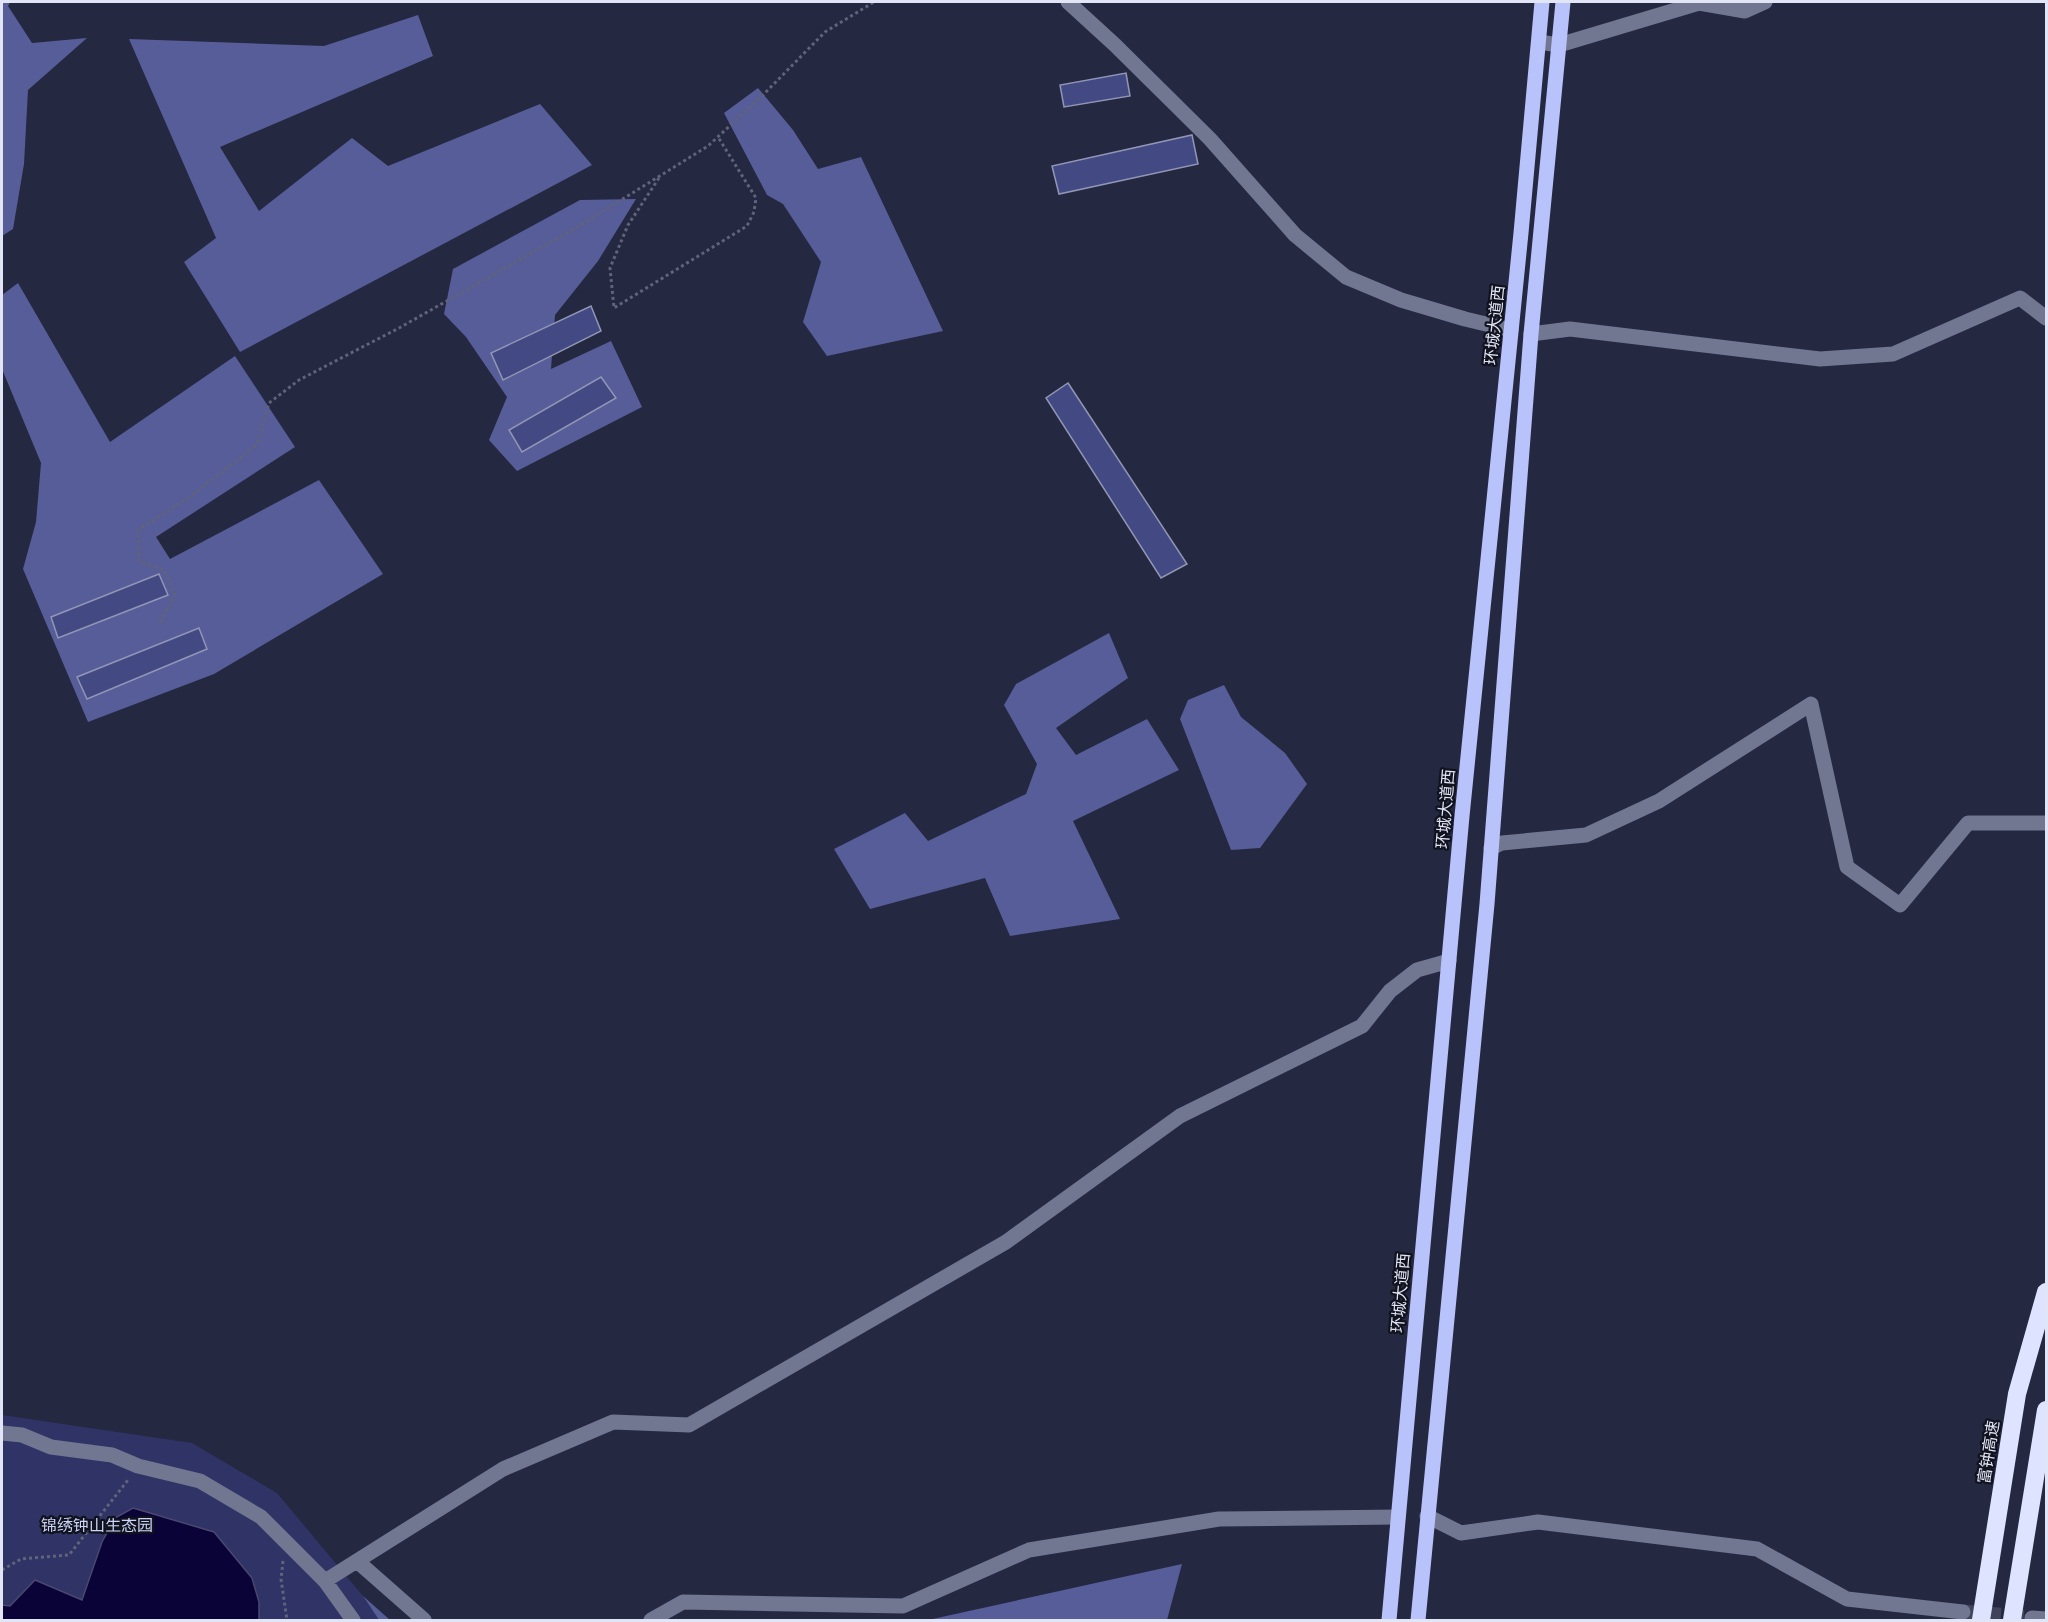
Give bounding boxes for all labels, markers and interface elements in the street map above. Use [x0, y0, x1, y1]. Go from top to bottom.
street label: 环城大道西 [1481, 284, 1508, 366]
street label: 环城大道西 [1433, 768, 1458, 850]
street label: 环城大道西 [1388, 1252, 1413, 1334]
street label: 富钟高速 [1974, 1419, 2003, 1485]
park label: 锦绣钟山生态园 [41, 1516, 153, 1535]

